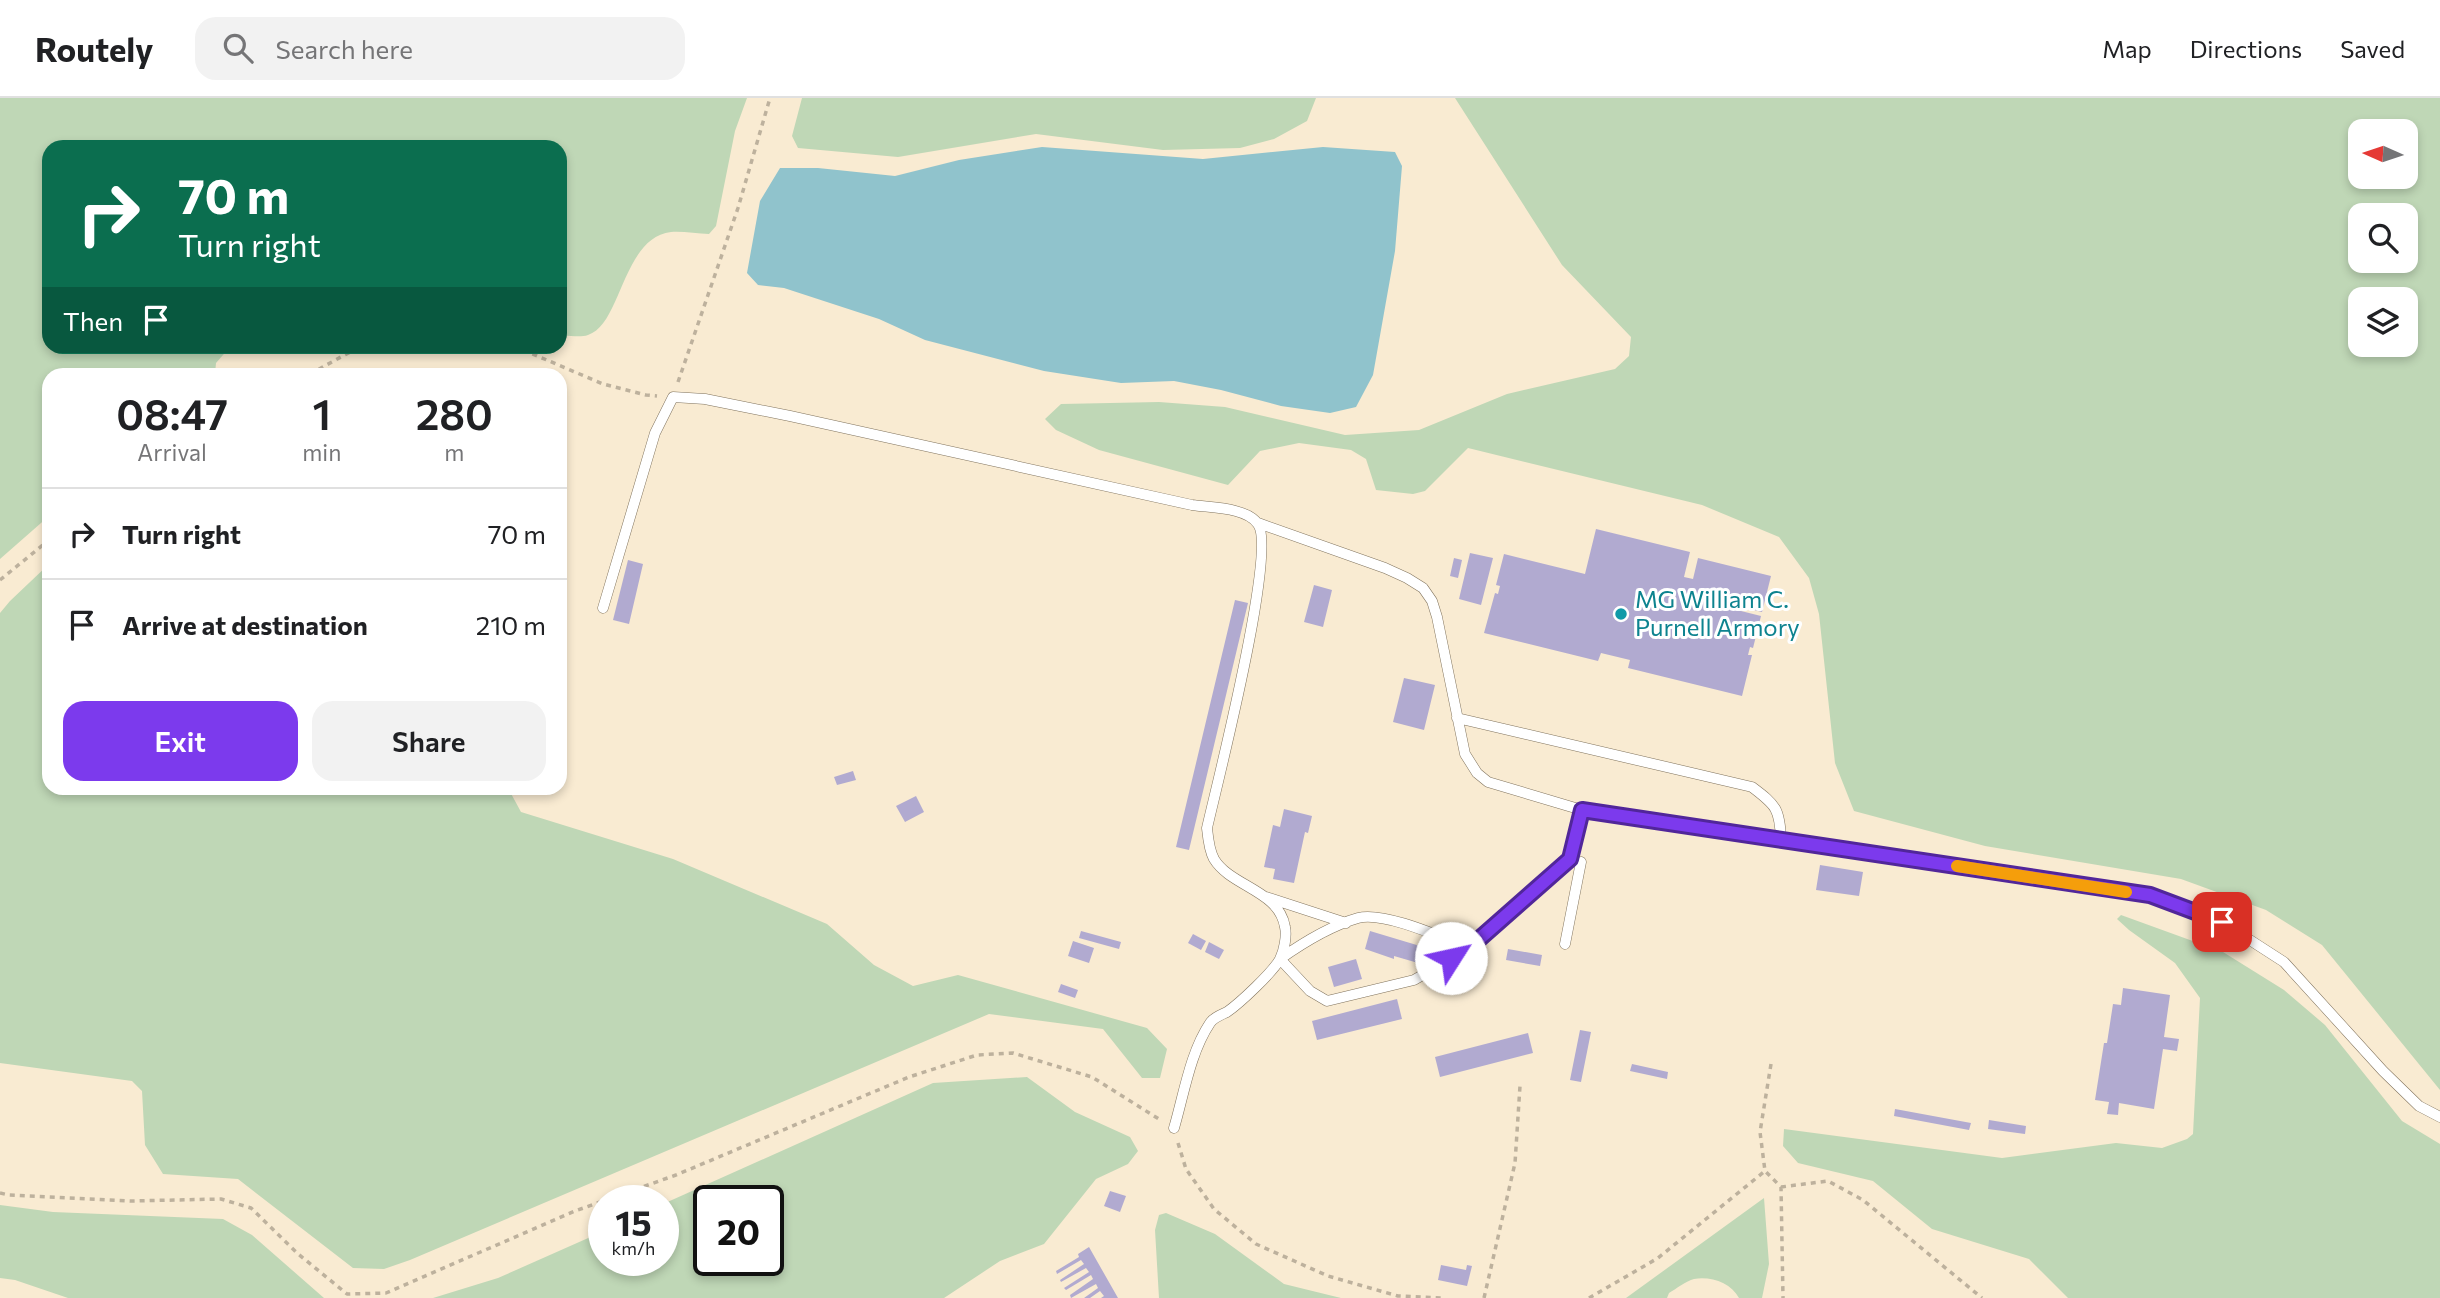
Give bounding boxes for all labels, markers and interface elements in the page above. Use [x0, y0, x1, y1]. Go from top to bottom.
search box [195, 17, 685, 80]
text: Routely [35, 28, 153, 69]
icon: search [219, 29, 257, 67]
text: Search here [275, 33, 413, 64]
text: Map [2102, 34, 2152, 63]
text: Directions [2190, 34, 2302, 63]
text: Saved [2340, 34, 2405, 63]
north arrow [2348, 119, 2418, 189]
map controls [2348, 119, 2418, 357]
text: 70 m [178, 164, 289, 224]
icon: right [63, 168, 154, 259]
button: search [2348, 203, 2418, 273]
text: Turn right [178, 224, 321, 264]
button: layers [2348, 287, 2418, 357]
icon: arrive [137, 301, 175, 339]
text: Then [63, 305, 123, 336]
text: 08:47 [116, 387, 228, 439]
text: 1 [313, 387, 331, 439]
text: 280 [416, 387, 493, 439]
text: Arrival [137, 438, 207, 466]
text: min [302, 438, 341, 466]
text: m [444, 438, 464, 466]
icon: right [63, 515, 101, 553]
text: Turn right [122, 518, 241, 549]
text: 70 m [488, 518, 546, 549]
place label: MG William C. Purnell Armory [1635, 584, 1800, 641]
icon: arrive [63, 606, 101, 644]
marker: MG William C. Purnell Armory [1613, 606, 1629, 622]
text: Arrive at destination [122, 609, 368, 640]
text: 210 m [476, 609, 546, 640]
button: Exit [63, 701, 298, 781]
button: Share [312, 701, 546, 781]
pin [2192, 892, 2252, 952]
icon: arrive [2203, 903, 2241, 941]
position arrow [1414, 921, 1488, 995]
speed limit sign: 20 [693, 1185, 784, 1276]
text: 15 [615, 1200, 652, 1243]
text: km/h [612, 1237, 655, 1259]

